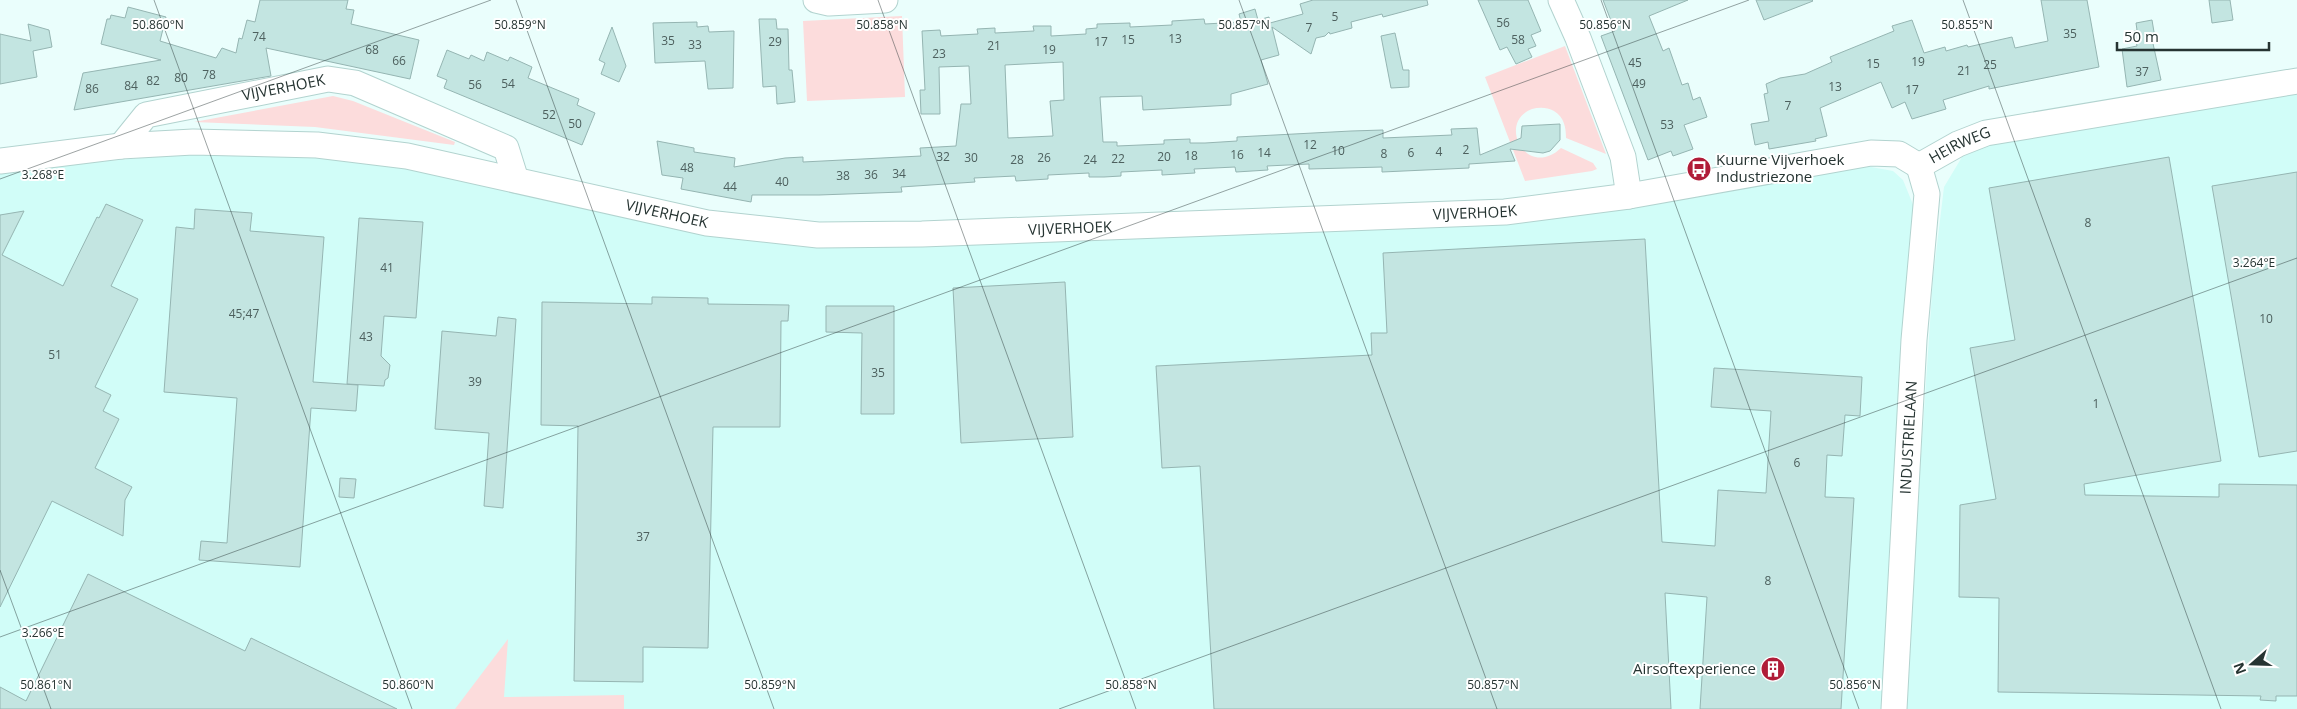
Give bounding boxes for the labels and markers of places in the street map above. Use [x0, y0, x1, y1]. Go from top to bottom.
place label: Kuurne Vijverhoek Industriezone [1716, 149, 1844, 186]
bus stop icon: Kuurne Vijverhoek Industriezone [1686, 156, 1712, 182]
building icon: Airsoftexperience [1760, 656, 1786, 682]
place label: Airsoftexperience [1633, 658, 1756, 678]

